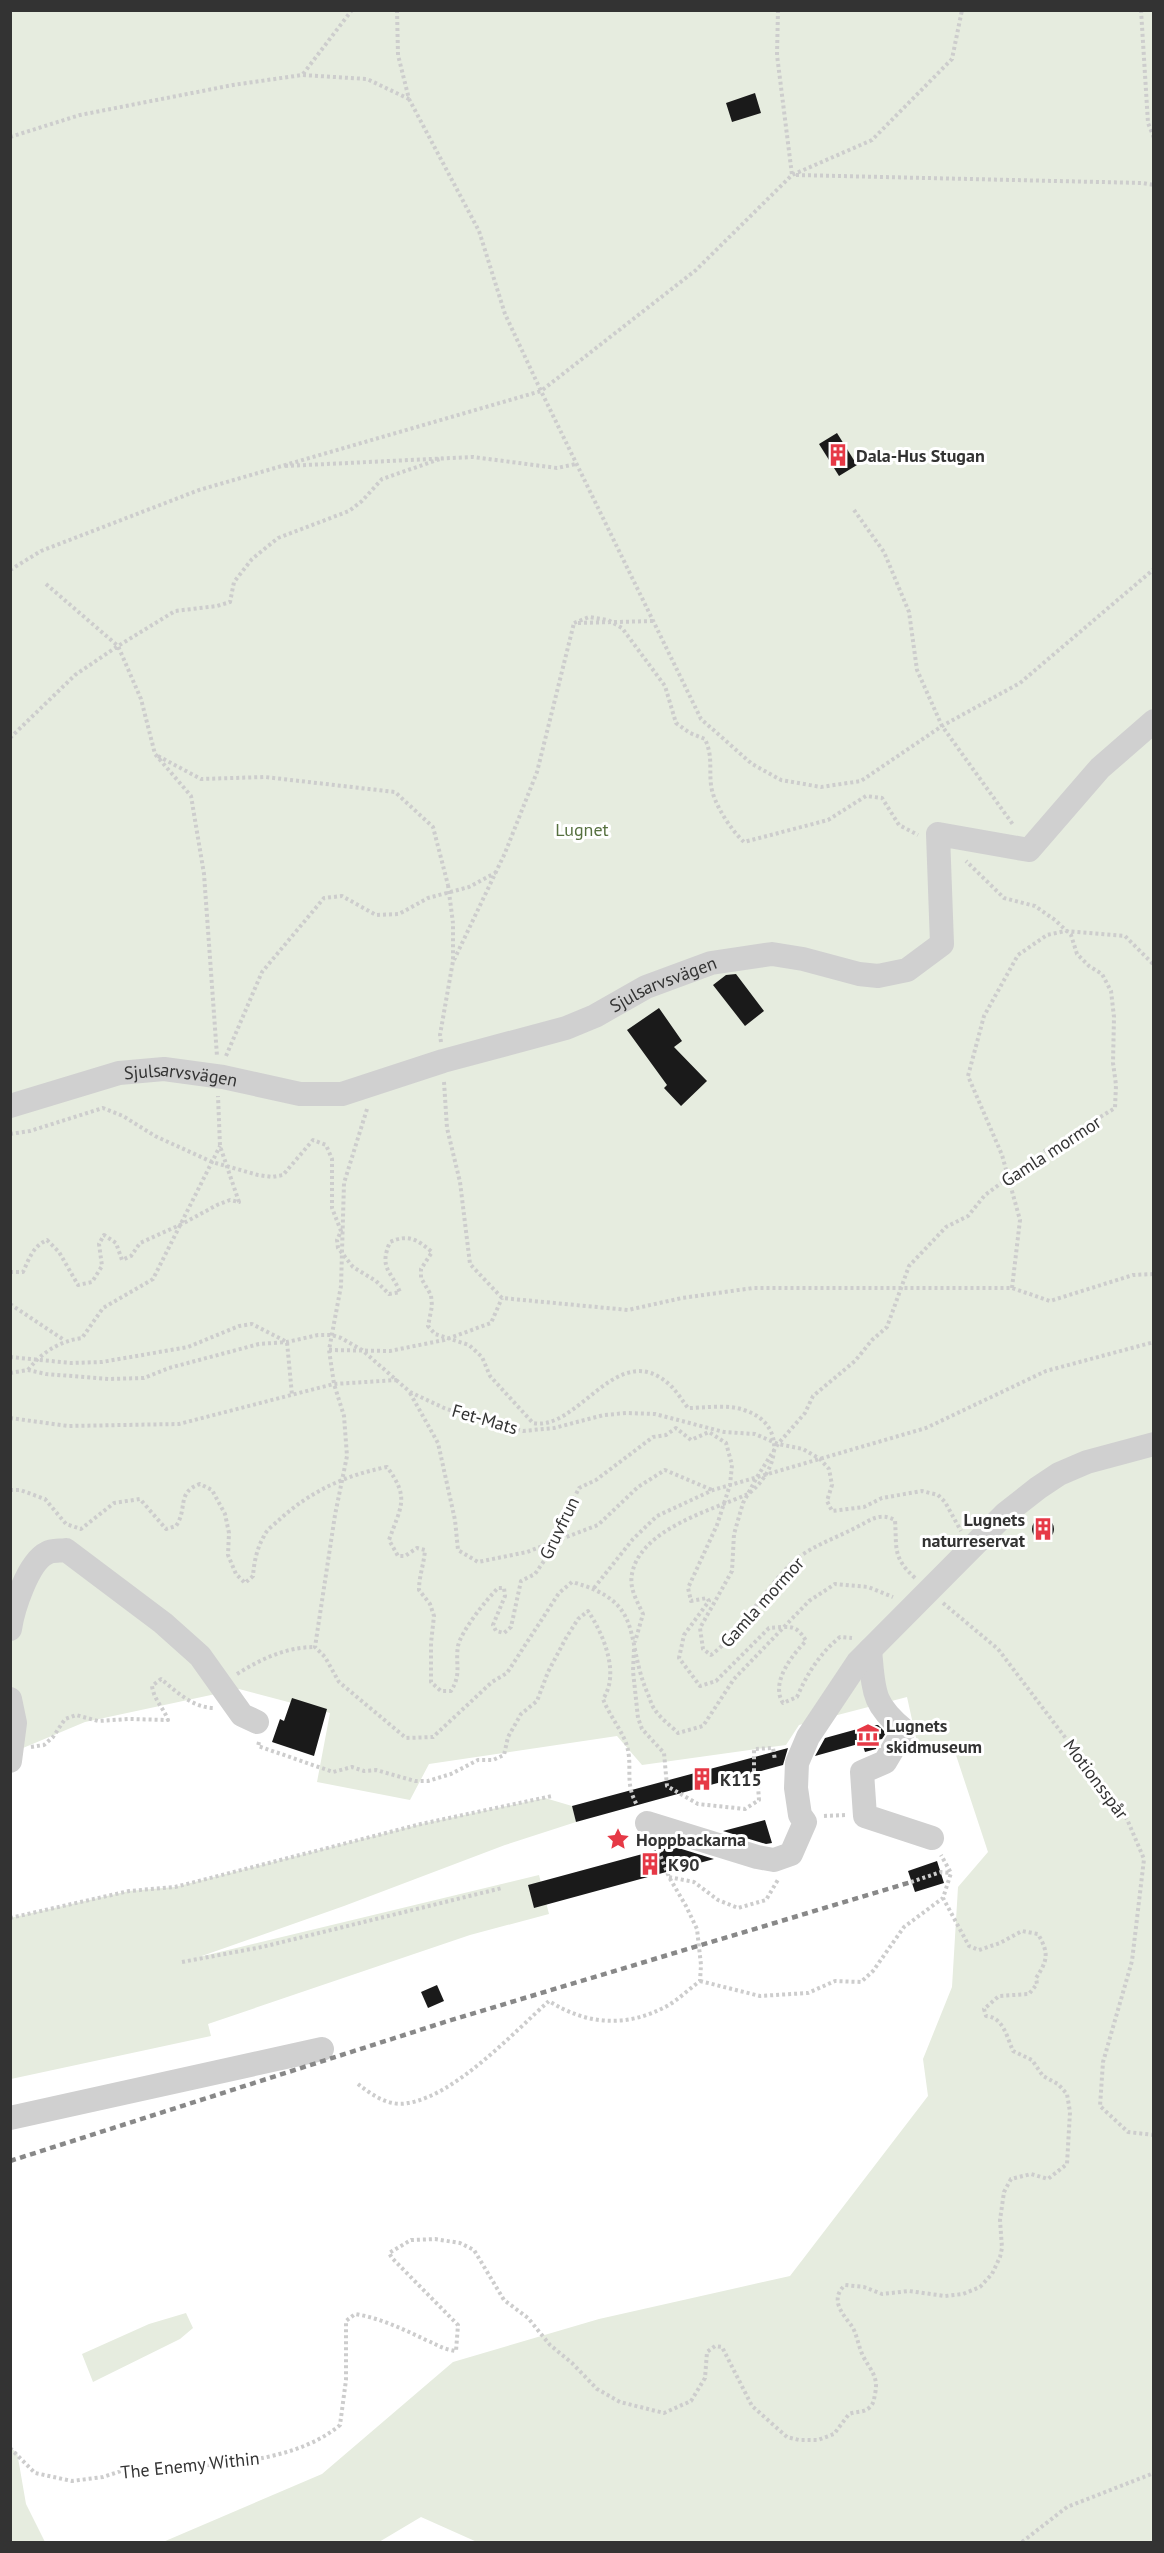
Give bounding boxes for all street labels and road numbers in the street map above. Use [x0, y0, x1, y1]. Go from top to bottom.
street label: Sjulsarvsvägen [605, 951, 720, 1017]
street label: Sjulsarvsvägen [123, 1057, 240, 1091]
street label: Gamla mormor [997, 1110, 1105, 1192]
street label: Fet-Mats [449, 1399, 521, 1439]
street label: Gruvfrun [534, 1493, 584, 1563]
street label: Gamla mormor [715, 1552, 809, 1652]
street label: Motionsspår [1058, 1734, 1134, 1824]
street label: The Enemy Within [119, 2446, 261, 2484]

